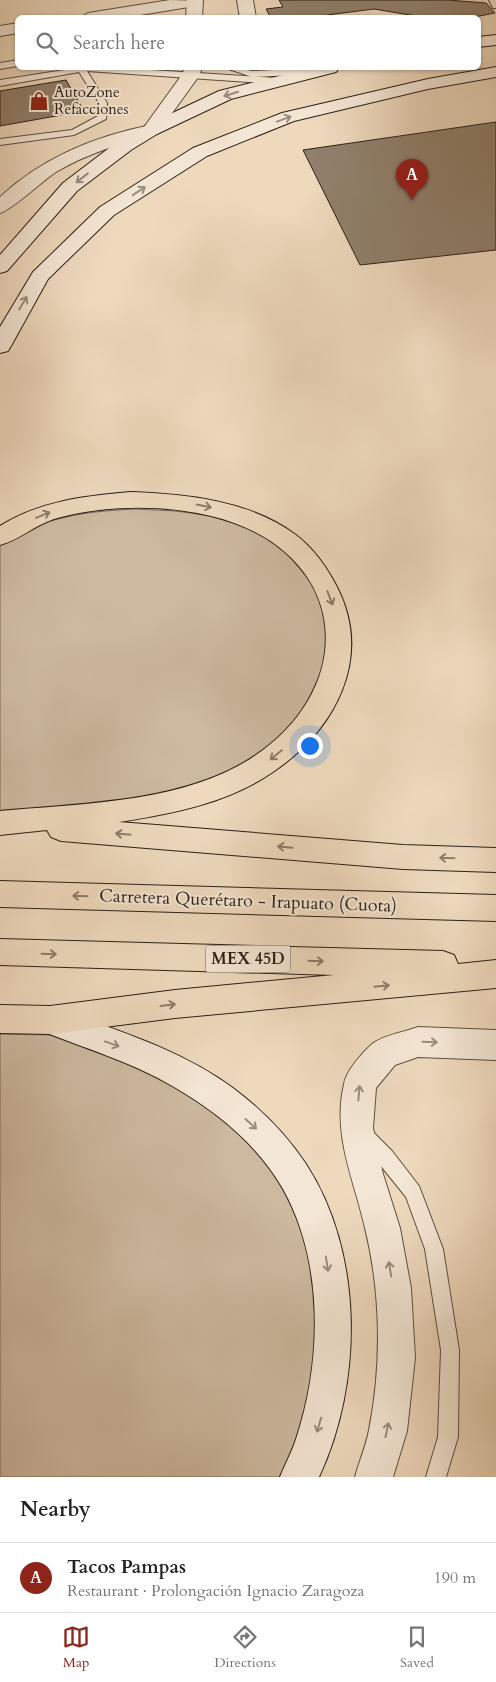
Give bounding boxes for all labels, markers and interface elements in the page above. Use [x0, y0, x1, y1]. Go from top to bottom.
search box [15, 15, 481, 70]
icon: search [33, 29, 61, 57]
text: Search here [73, 30, 165, 56]
place label: AutoZone Refacciones [54, 82, 129, 119]
shop icon: AutoZone Refacciones [28, 90, 50, 112]
one-way arrow [223, 90, 239, 100]
one-way arrow [275, 114, 291, 123]
pin: A [396, 159, 428, 200]
one-way arrow [76, 172, 89, 183]
one-way arrow [131, 186, 145, 196]
one-way arrow [18, 295, 28, 310]
one-way arrow [195, 502, 211, 512]
one-way arrow [35, 509, 50, 519]
one-way arrow [326, 589, 335, 605]
your location [297, 733, 323, 759]
one-way arrow [270, 749, 283, 760]
one-way arrow [116, 829, 132, 839]
one-way arrow [277, 843, 293, 852]
one-way arrow [440, 854, 456, 863]
street label: Carretera Querétaro - Irapuato (Cuota) [99, 883, 397, 919]
one-way arrow [72, 892, 88, 901]
road number: MEX 45D [206, 946, 290, 972]
one-way arrow [40, 949, 56, 959]
one-way arrow [308, 957, 324, 966]
one-way arrow [373, 981, 389, 990]
one-way arrow [159, 1000, 175, 1010]
one-way arrow [422, 1038, 438, 1047]
one-way arrow [103, 1040, 119, 1049]
one-way arrow [355, 1086, 364, 1102]
one-way arrow [245, 1118, 258, 1130]
one-way arrow [322, 1256, 332, 1272]
one-way arrow [385, 1261, 395, 1277]
one-way arrow [313, 1417, 323, 1433]
one-way arrow [383, 1423, 392, 1439]
text: Nearby [20, 1495, 91, 1524]
text: Tacos Pampas [67, 1554, 186, 1580]
text: A [30, 1567, 42, 1589]
text: 190 m [434, 1567, 476, 1589]
text: Restaurant · Prolongación Ignacio Zaragoza [67, 1580, 364, 1602]
tab: Map [62, 1623, 90, 1672]
tab: Directions [214, 1623, 276, 1672]
tab: Saved [400, 1623, 434, 1672]

